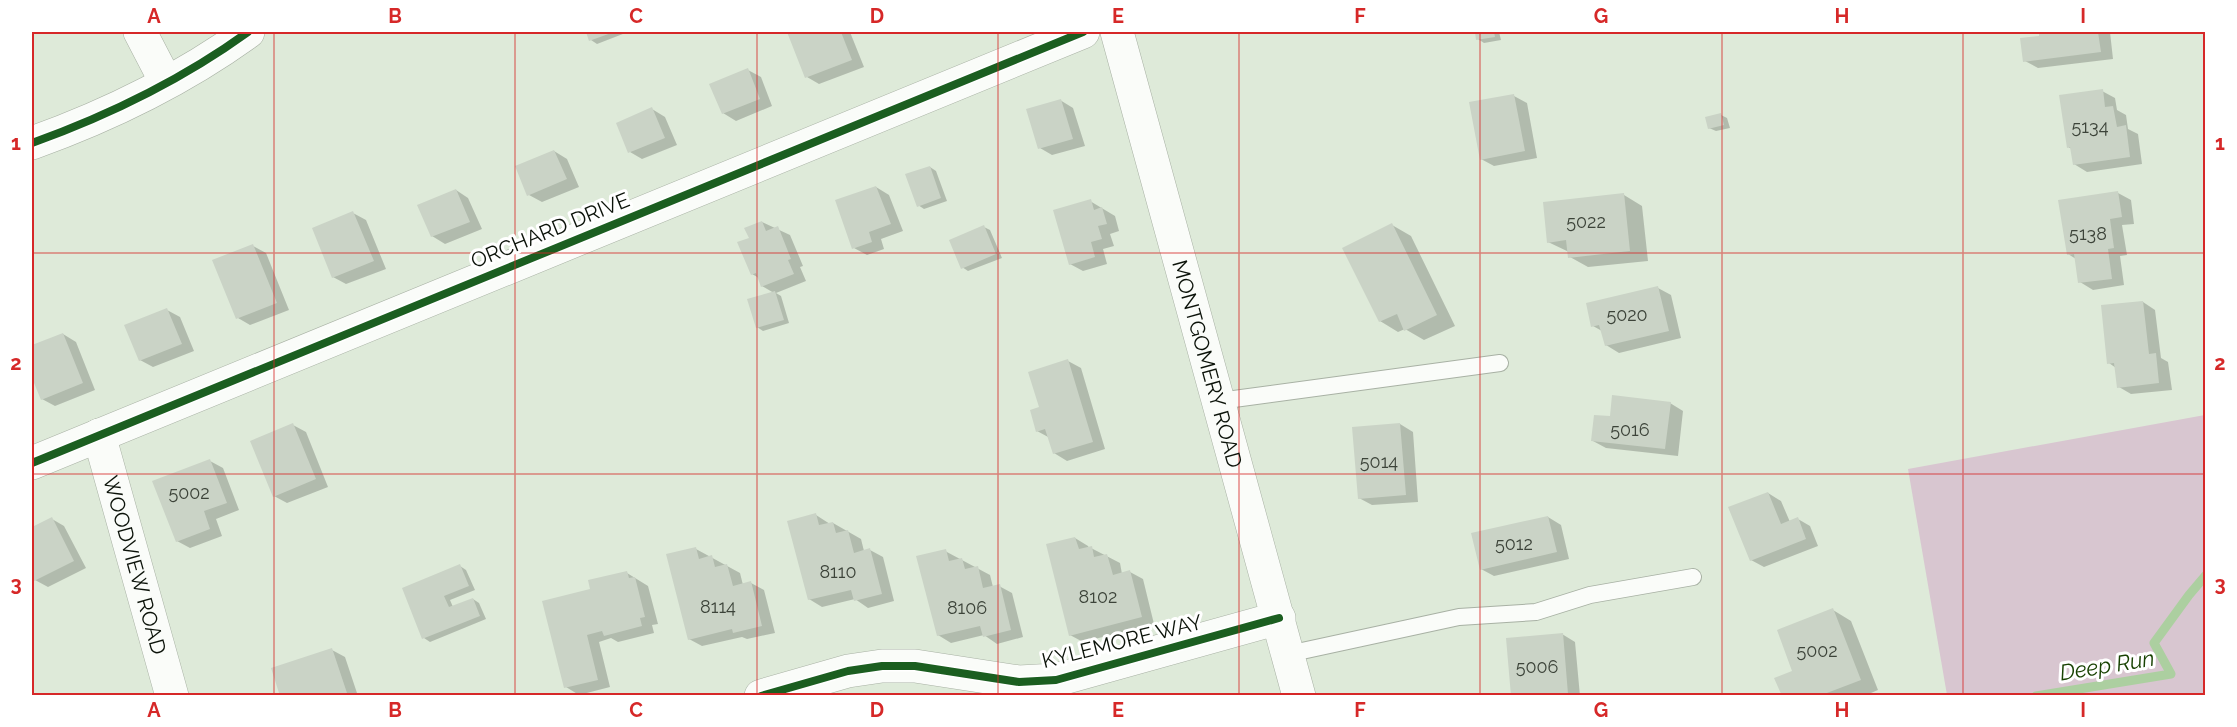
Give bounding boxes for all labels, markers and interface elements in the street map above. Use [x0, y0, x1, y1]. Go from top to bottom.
text: A [147, 4, 161, 28]
text: B [388, 4, 402, 28]
text: C [629, 4, 643, 28]
text: D [870, 4, 884, 28]
text: E [1112, 4, 1124, 28]
text: F [1354, 4, 1366, 28]
text: G [1594, 4, 1608, 28]
text: H [1835, 4, 1849, 28]
text: I [2080, 4, 2086, 28]
house number: 5134 [2072, 116, 2109, 137]
text: 1 [11, 131, 21, 155]
text: 1 [2215, 131, 2225, 155]
street label: ORCHARD DRIVE [467, 187, 633, 273]
house number: 5022 [1566, 211, 1606, 232]
house number: 5138 [2069, 223, 2107, 244]
street label: MONTGOMERY ROAD [1168, 257, 1248, 470]
house number: 5020 [1606, 304, 1648, 325]
text: 2 [10, 351, 22, 375]
text: 2 [2214, 351, 2226, 375]
house number: 5016 [1610, 419, 1650, 440]
house number: 5014 [1360, 451, 1398, 472]
street label: WOODVIEW ROAD [98, 473, 172, 657]
house number: 5002 [168, 482, 210, 503]
house number: 5012 [1495, 533, 1533, 554]
house number: 8110 [819, 561, 857, 582]
text: 3 [10, 572, 22, 596]
text: 3 [2214, 572, 2226, 596]
house number: 8102 [1079, 586, 1117, 607]
house number: 8114 [700, 596, 736, 617]
house number: 8106 [947, 597, 987, 618]
street label: KYLEMORE WAY [1039, 609, 1205, 673]
house number: 5002 [1796, 640, 1838, 661]
water label: Deep Run [2058, 645, 2156, 685]
house number: 5006 [1516, 656, 1558, 677]
text: A [147, 698, 161, 722]
text: B [388, 698, 402, 722]
text: C [629, 698, 643, 722]
text: D [870, 698, 884, 722]
text: E [1112, 698, 1124, 722]
text: F [1354, 698, 1366, 722]
text: G [1594, 698, 1608, 722]
text: H [1835, 698, 1849, 722]
text: I [2080, 698, 2086, 722]

